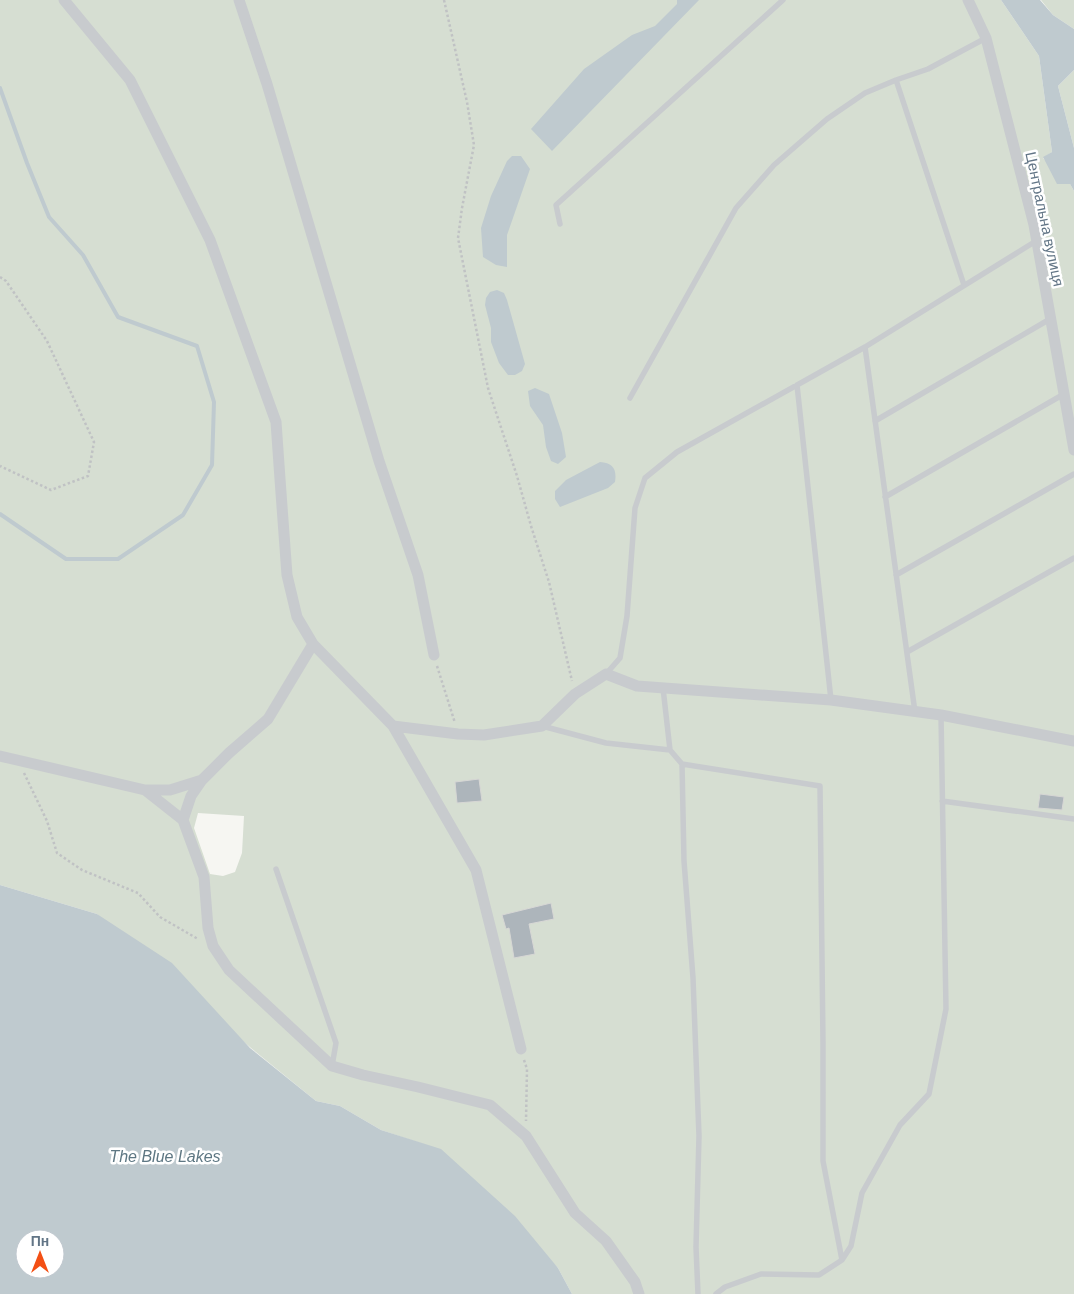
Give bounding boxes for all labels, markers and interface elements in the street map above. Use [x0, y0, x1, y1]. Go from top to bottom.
street label: Центральна вулиця [1022, 150, 1068, 288]
water label: The Blue Lakes [109, 1148, 221, 1165]
north arrow [15, 1229, 65, 1279]
text: Пн [31, 1233, 49, 1249]

